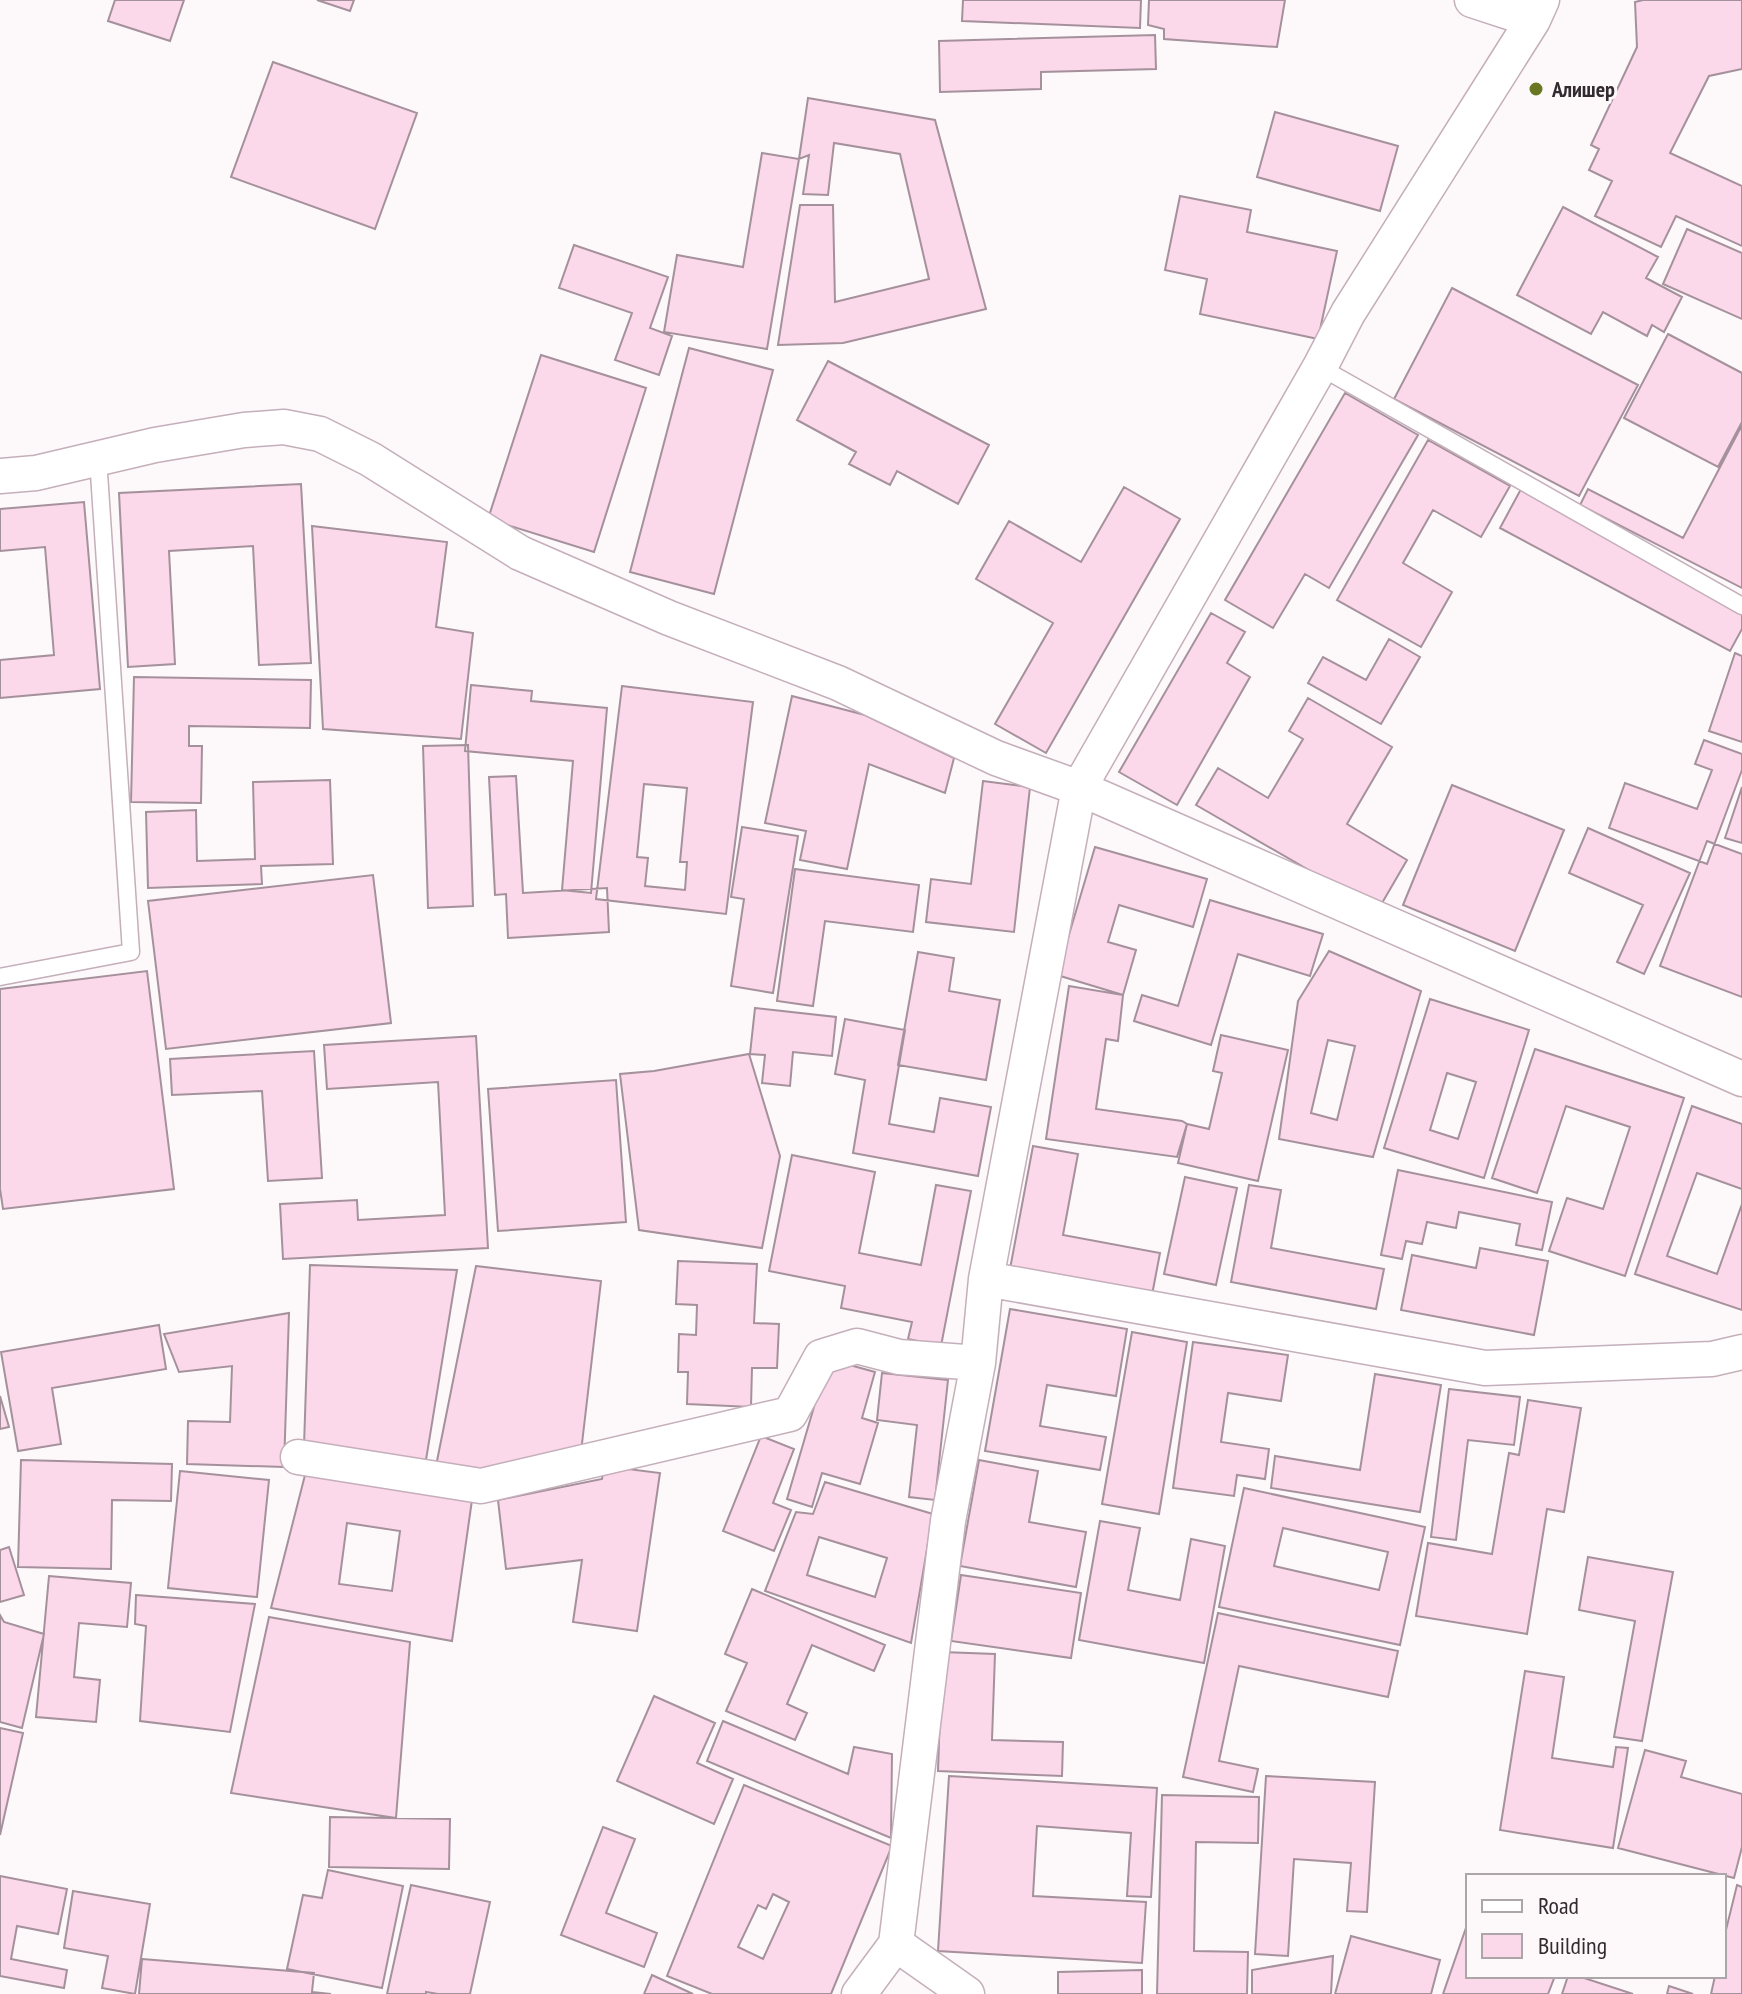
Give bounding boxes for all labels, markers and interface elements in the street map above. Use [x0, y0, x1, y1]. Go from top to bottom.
place label: Алишер [1551, 75, 1615, 103]
marker: Алишер [1527, 80, 1545, 98]
legend [1466, 1874, 1726, 1978]
text: Road [1538, 1890, 1579, 1921]
text: Building [1538, 1930, 1607, 1961]

